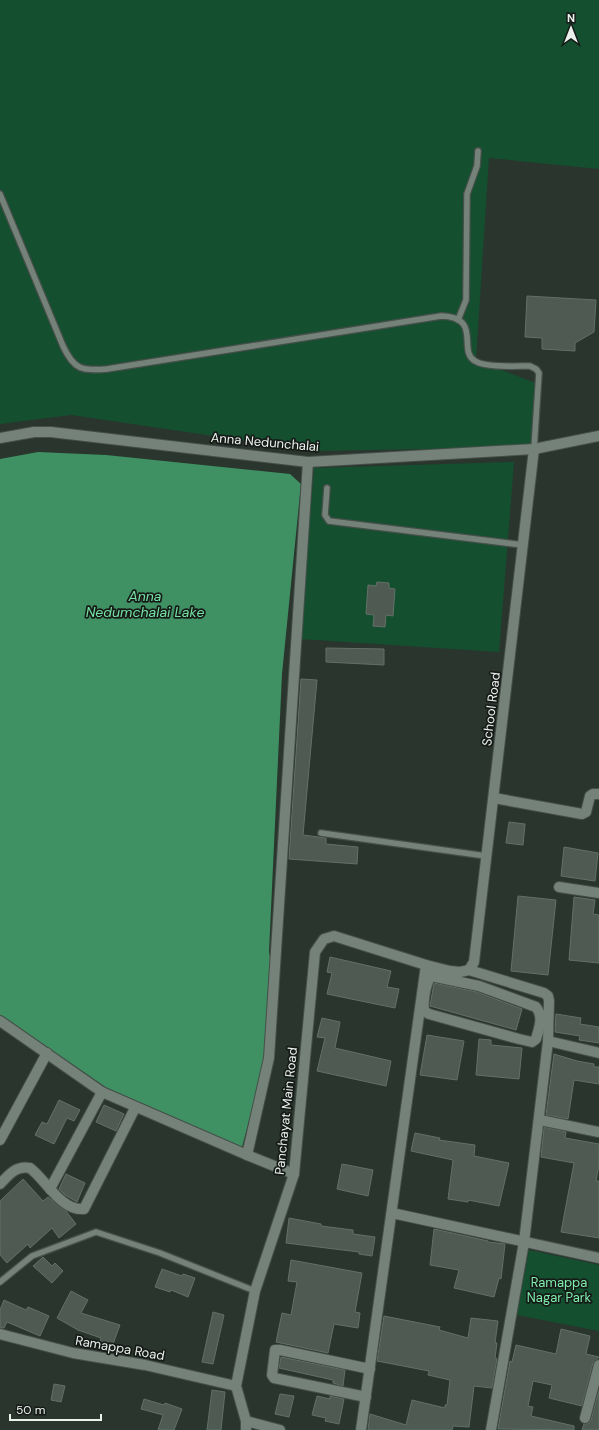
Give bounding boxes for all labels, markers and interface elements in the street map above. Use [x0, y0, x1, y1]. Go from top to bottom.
north arrow [551, 8, 591, 48]
text: N [567, 11, 575, 25]
street label: Anna Nedunchalai [210, 429, 320, 455]
water label: Anna Nedumchalai Lake [86, 587, 204, 621]
street label: School Road [478, 671, 504, 747]
street label: Panchayat Main Road [271, 1046, 301, 1176]
park label: Ramappa Nagar Park [527, 1274, 592, 1306]
street label: Ramappa Road [74, 1332, 166, 1364]
scale bar [10, 1396, 101, 1422]
text: 50 m [16, 1402, 45, 1418]

